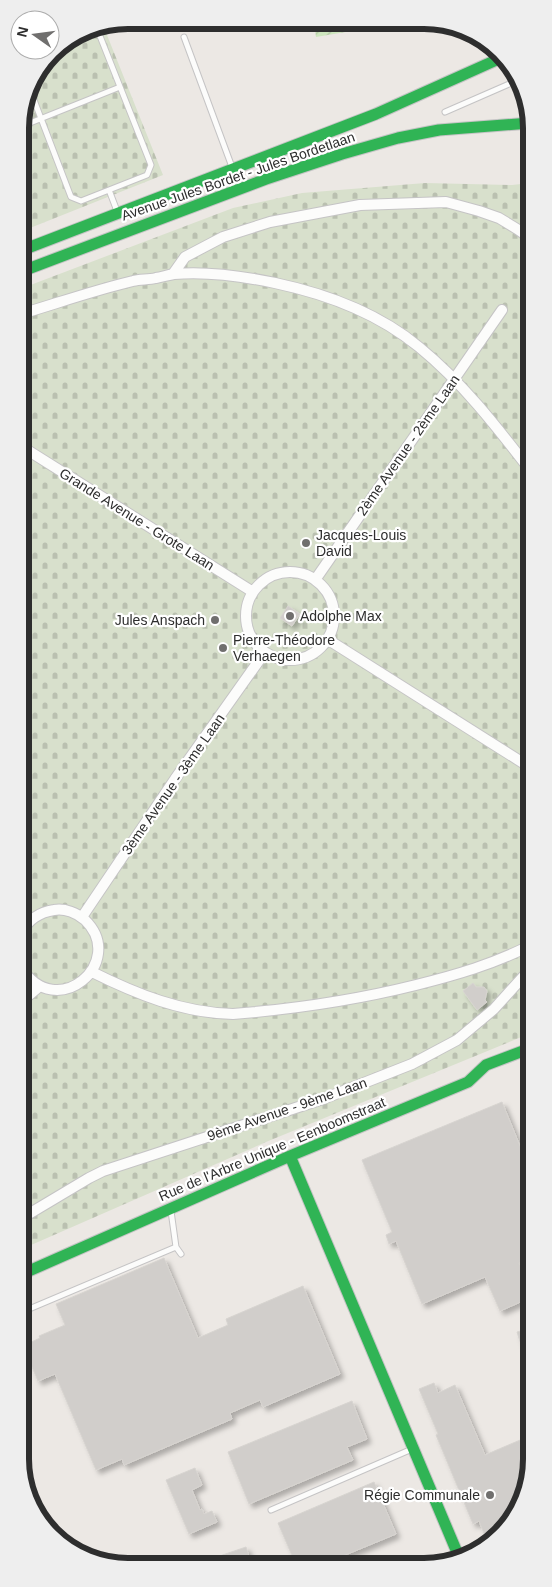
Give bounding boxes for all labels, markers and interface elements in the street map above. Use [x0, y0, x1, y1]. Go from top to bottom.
north arrow [10, 10, 60, 60]
text: N [13, 25, 31, 39]
street label: Avenue Jules Bordet - Jules Bordetlaan [119, 128, 357, 224]
street label: 2ème Avenue - 2ème Laan [353, 372, 463, 518]
street label: Grande Avenue - Grote Laan [57, 465, 217, 573]
place label: Jacques-Louis David [316, 527, 406, 559]
marker: Jacques-Louis David [300, 537, 312, 549]
place label: Adolphe Max [300, 608, 382, 624]
marker: Adolphe Max [284, 610, 296, 622]
place label: Jules Anspach [115, 612, 205, 628]
marker: Jules Anspach [209, 614, 221, 626]
place label: Pierre-Théodore Verhaegen [233, 632, 335, 664]
marker: Pierre-Théodore Verhaegen [217, 642, 229, 654]
street label: 3ème Avenue - 3ème Laan [118, 711, 228, 857]
street label: 9ème Avenue - 9ème Laan [205, 1074, 369, 1144]
street label: Rue de l'Arbre Unique - Eenboomstraat [156, 1094, 388, 1204]
place label: Régie Communale [364, 1487, 480, 1503]
marker: Régie Communale [484, 1489, 496, 1501]

